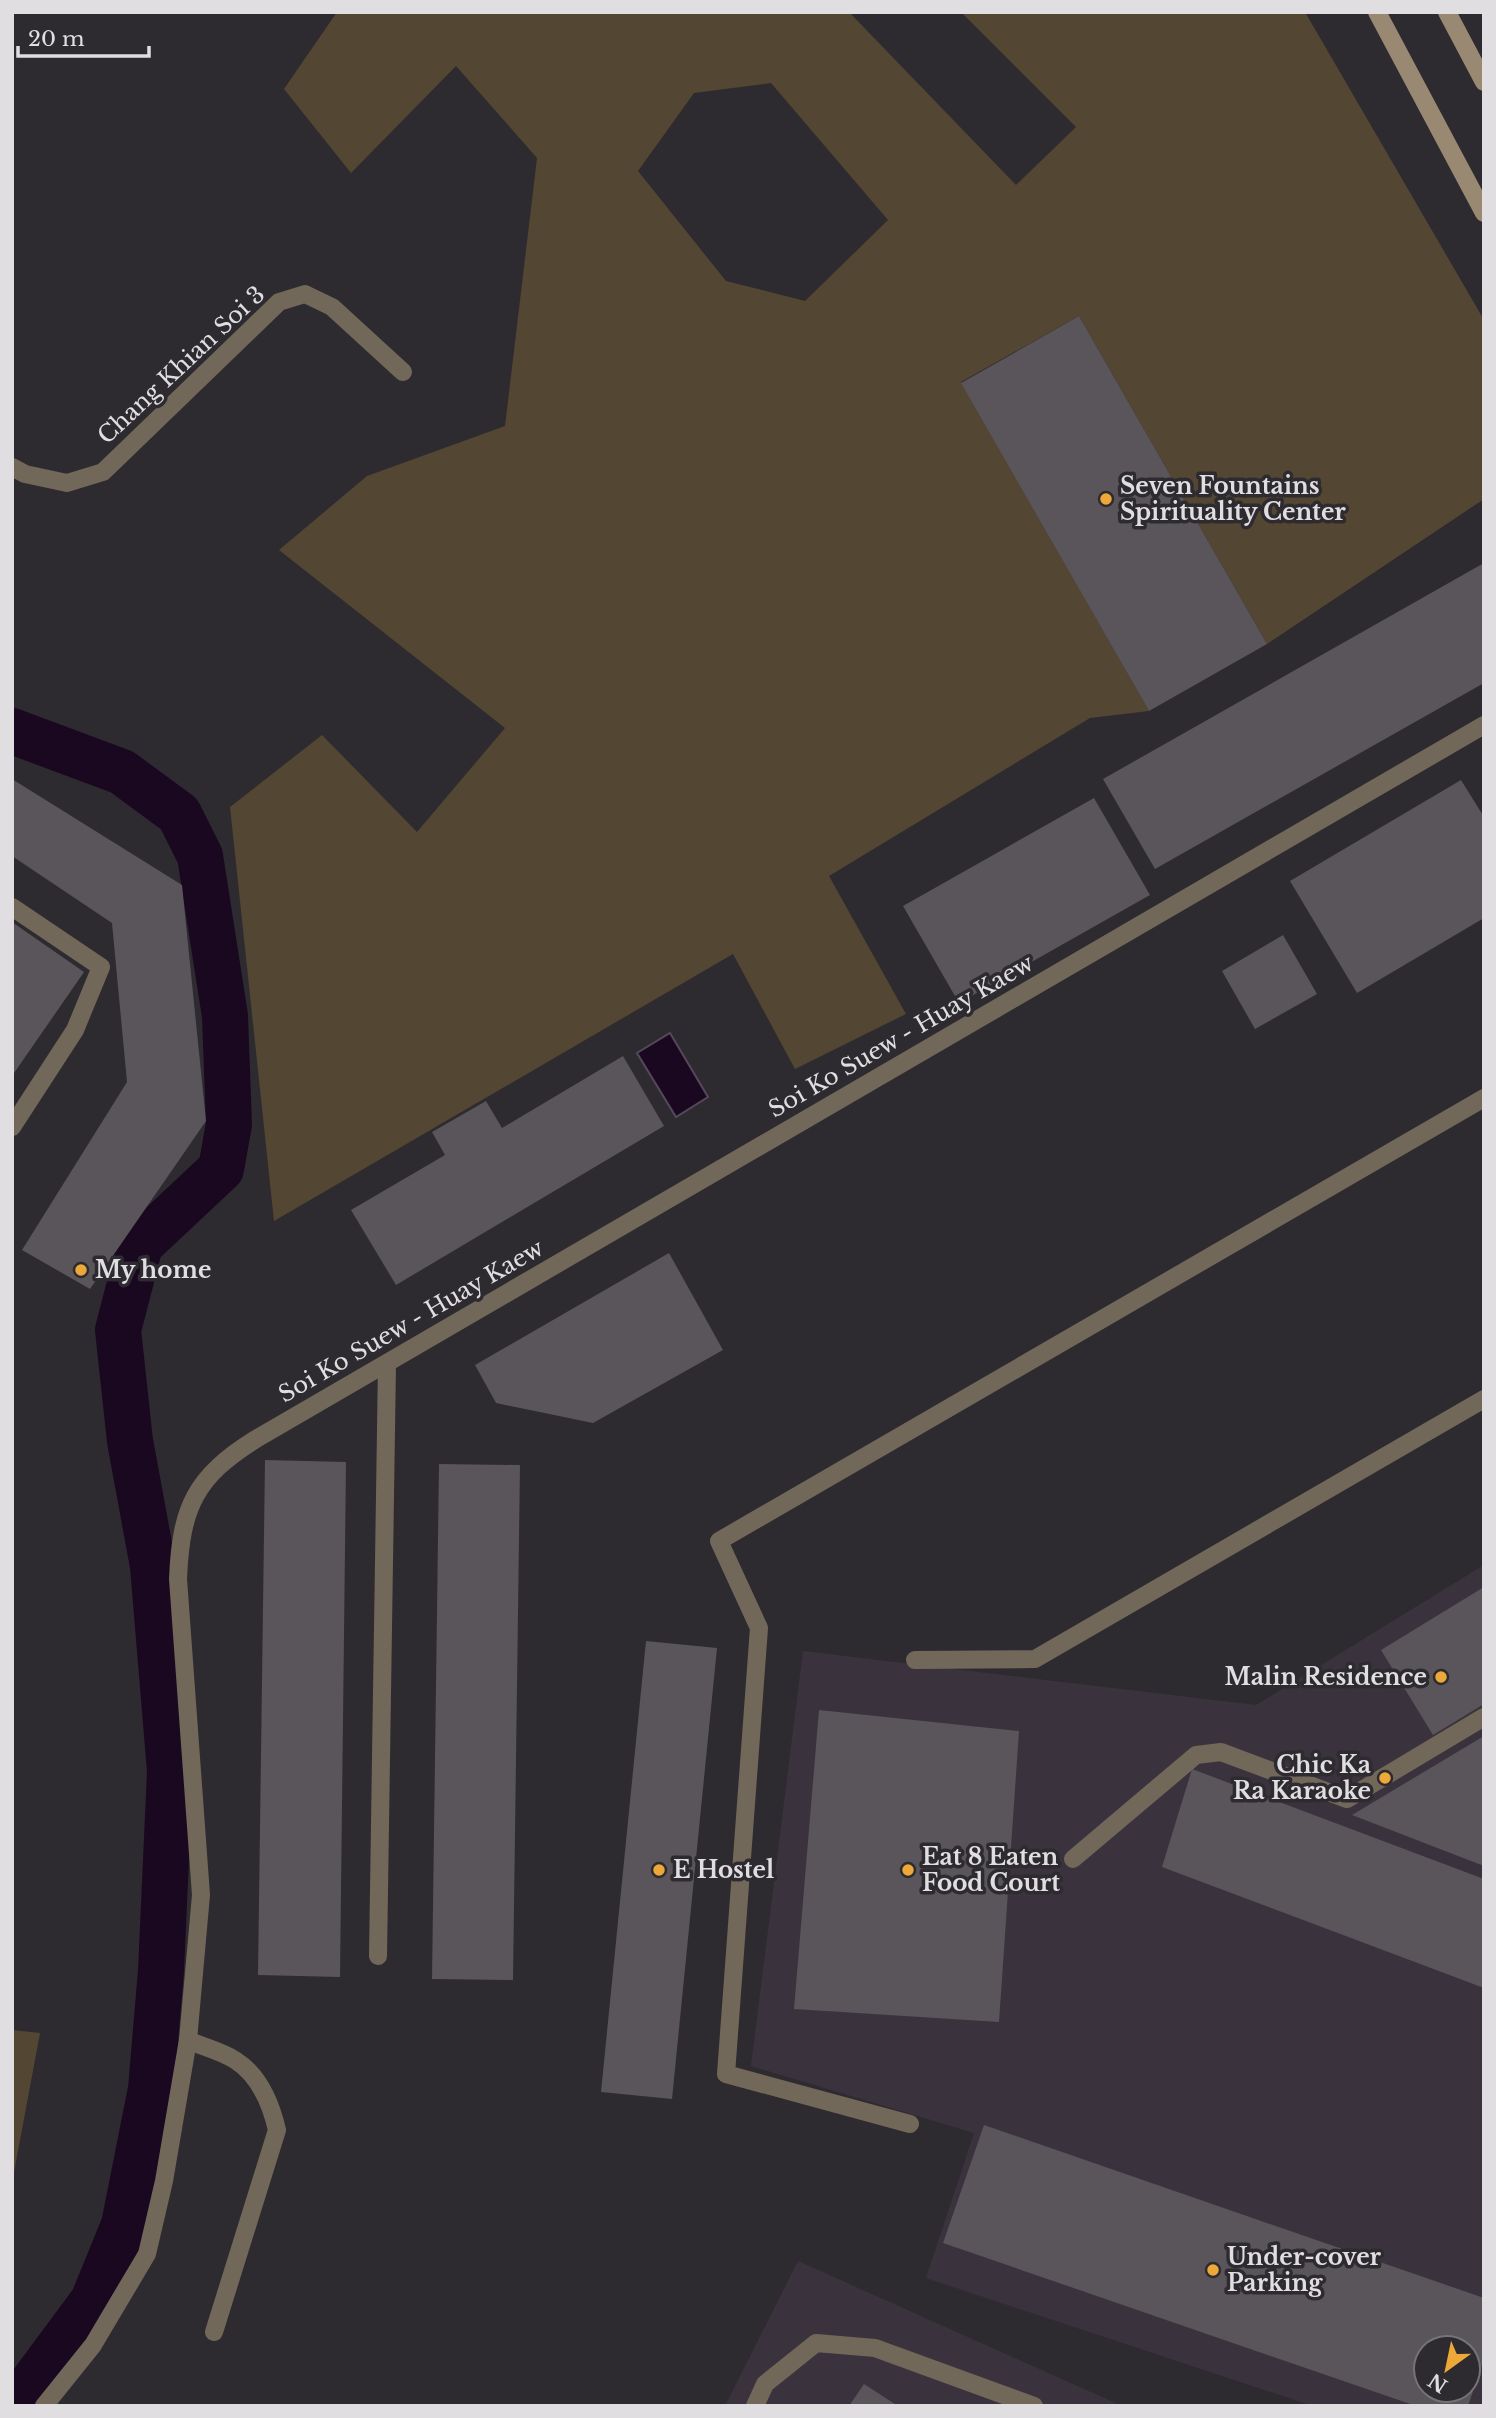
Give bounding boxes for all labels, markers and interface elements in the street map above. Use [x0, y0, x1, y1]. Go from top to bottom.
scale bar [18, 14, 149, 58]
text: 20 m [28, 26, 85, 52]
street label: Chang Khian Soi 3 [92, 280, 270, 450]
place label: Seven Fountains Spirituality Center [1120, 472, 1346, 526]
marker: Seven Fountains Spirituality Center [1098, 491, 1114, 507]
street label: Soi Ko Suew - Huay Kaew [764, 948, 1039, 1123]
street label: Soi Ko Suew - Huay Kaew [274, 1233, 549, 1408]
place label: My home [95, 1256, 211, 1284]
marker: My home [73, 1262, 89, 1278]
place label: Malin Residence [1225, 1663, 1427, 1691]
marker: Malin Residence [1433, 1669, 1449, 1685]
place label: Chic Ka Ra Karaoke [1233, 1751, 1371, 1805]
marker: Chic Ka Ra Karaoke [1377, 1770, 1393, 1786]
place label: Eat 8 Eaten Food Court [922, 1843, 1060, 1897]
place label: E Hostel [673, 1856, 774, 1884]
marker: E Hostel [651, 1862, 667, 1878]
marker: Eat 8 Eaten Food Court [900, 1862, 916, 1878]
place label: Under-cover Parking [1227, 2243, 1382, 2297]
marker: Under-cover Parking [1205, 2262, 1221, 2278]
north arrow [1412, 2334, 1482, 2404]
text: N [1424, 2368, 1452, 2397]

